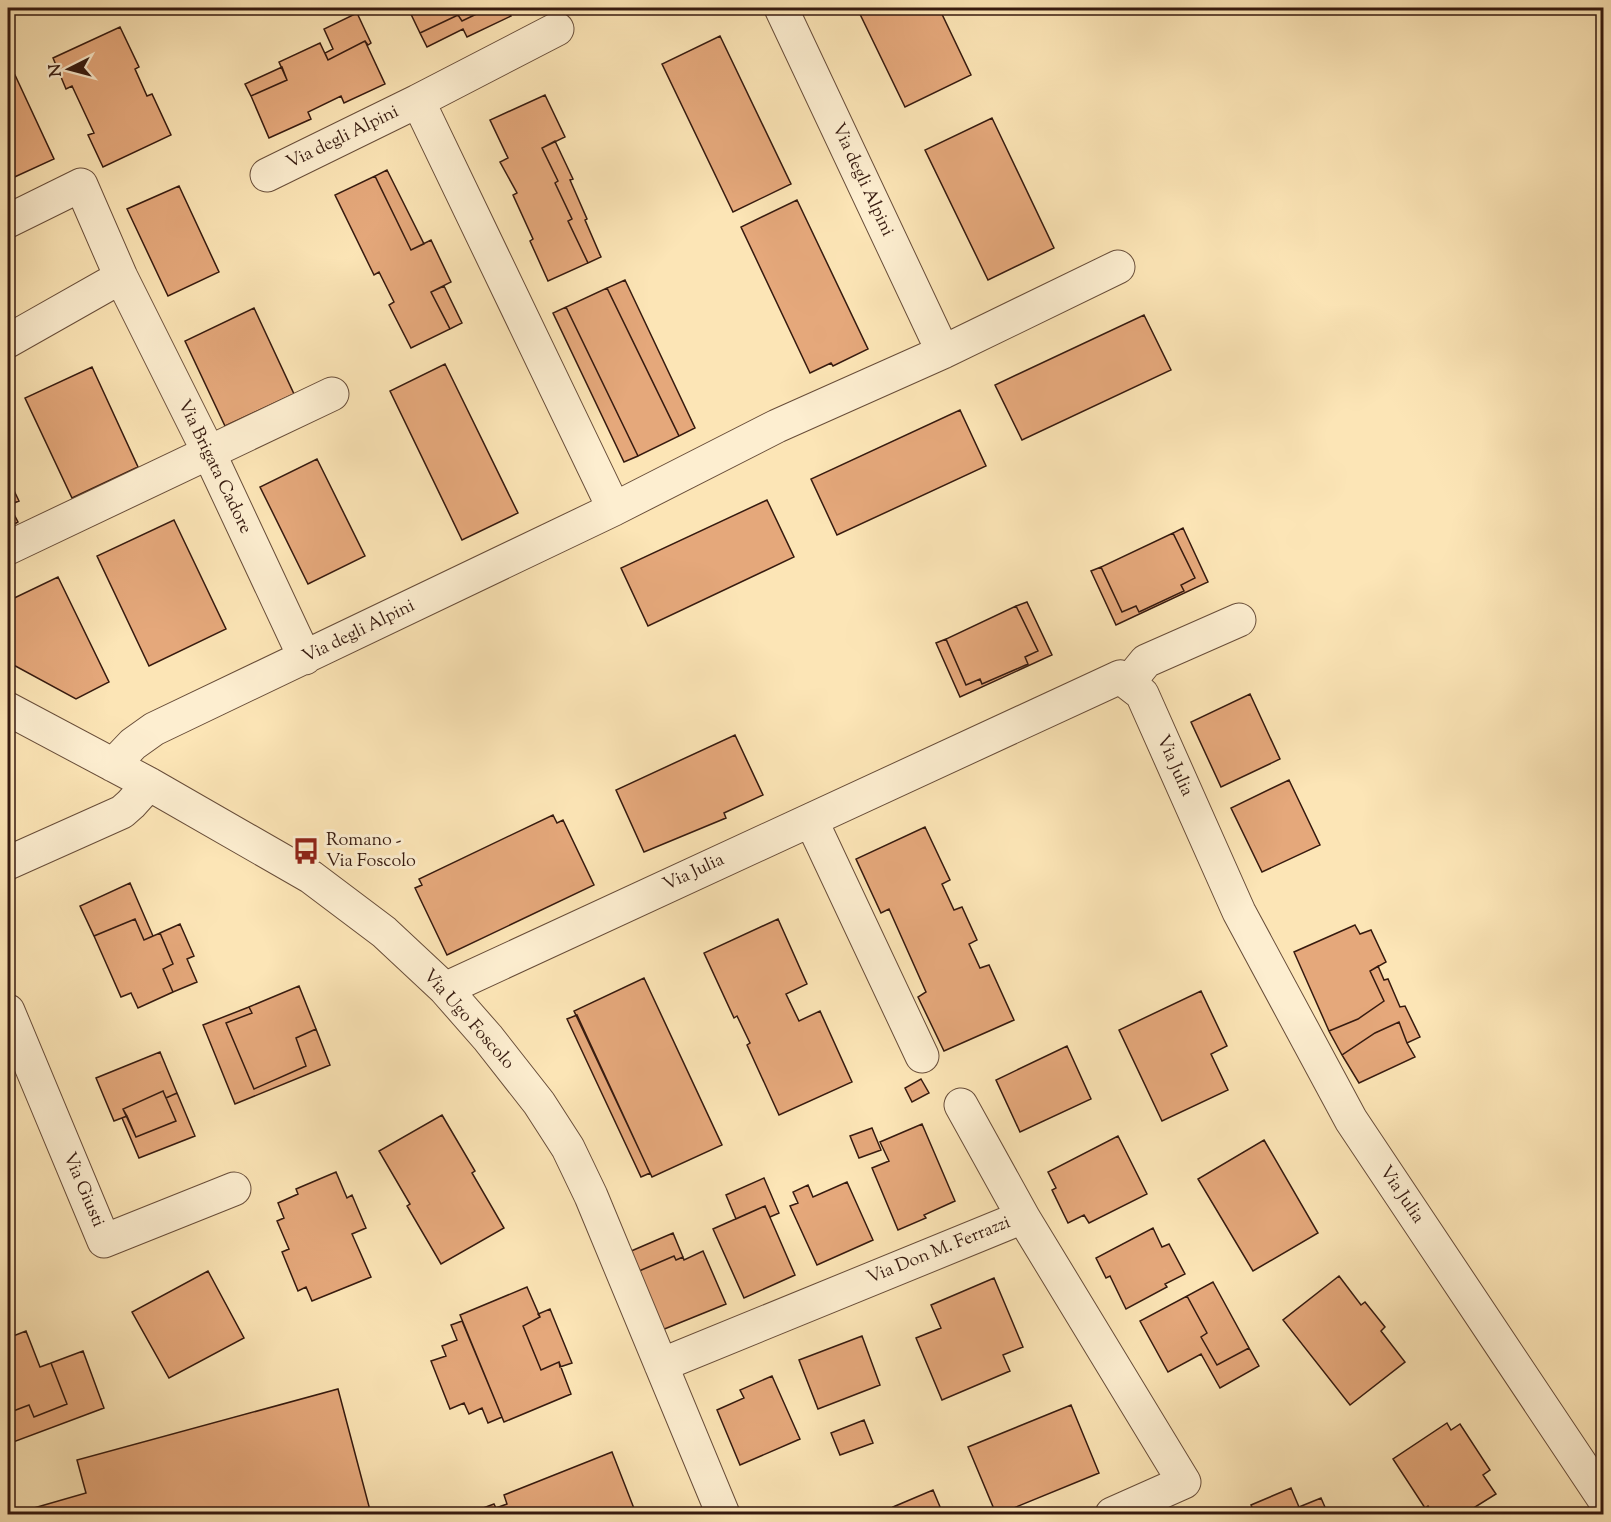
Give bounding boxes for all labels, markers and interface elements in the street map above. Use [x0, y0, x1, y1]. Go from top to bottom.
north arrow [39, 39, 99, 99]
text: N [44, 63, 69, 78]
street label: Via degli Alpini [282, 100, 404, 176]
street label: Via degli Alpini [824, 119, 900, 241]
street label: Via Brigata Cadore [170, 396, 258, 538]
street label: Via degli Alpini [298, 594, 420, 670]
street label: Via Julia [1149, 731, 1199, 801]
place label: Romano - Via Foscolo [326, 828, 416, 875]
bus stop icon: Romano - Via Foscolo [291, 836, 321, 866]
street label: Via Julia [659, 848, 729, 898]
street label: Via Ugo Foscolo [416, 964, 520, 1076]
street label: Via Giusti [56, 1148, 110, 1232]
street label: Via Julia [1372, 1161, 1430, 1229]
street label: Via Don M. Ferrazzi [863, 1210, 1015, 1292]

